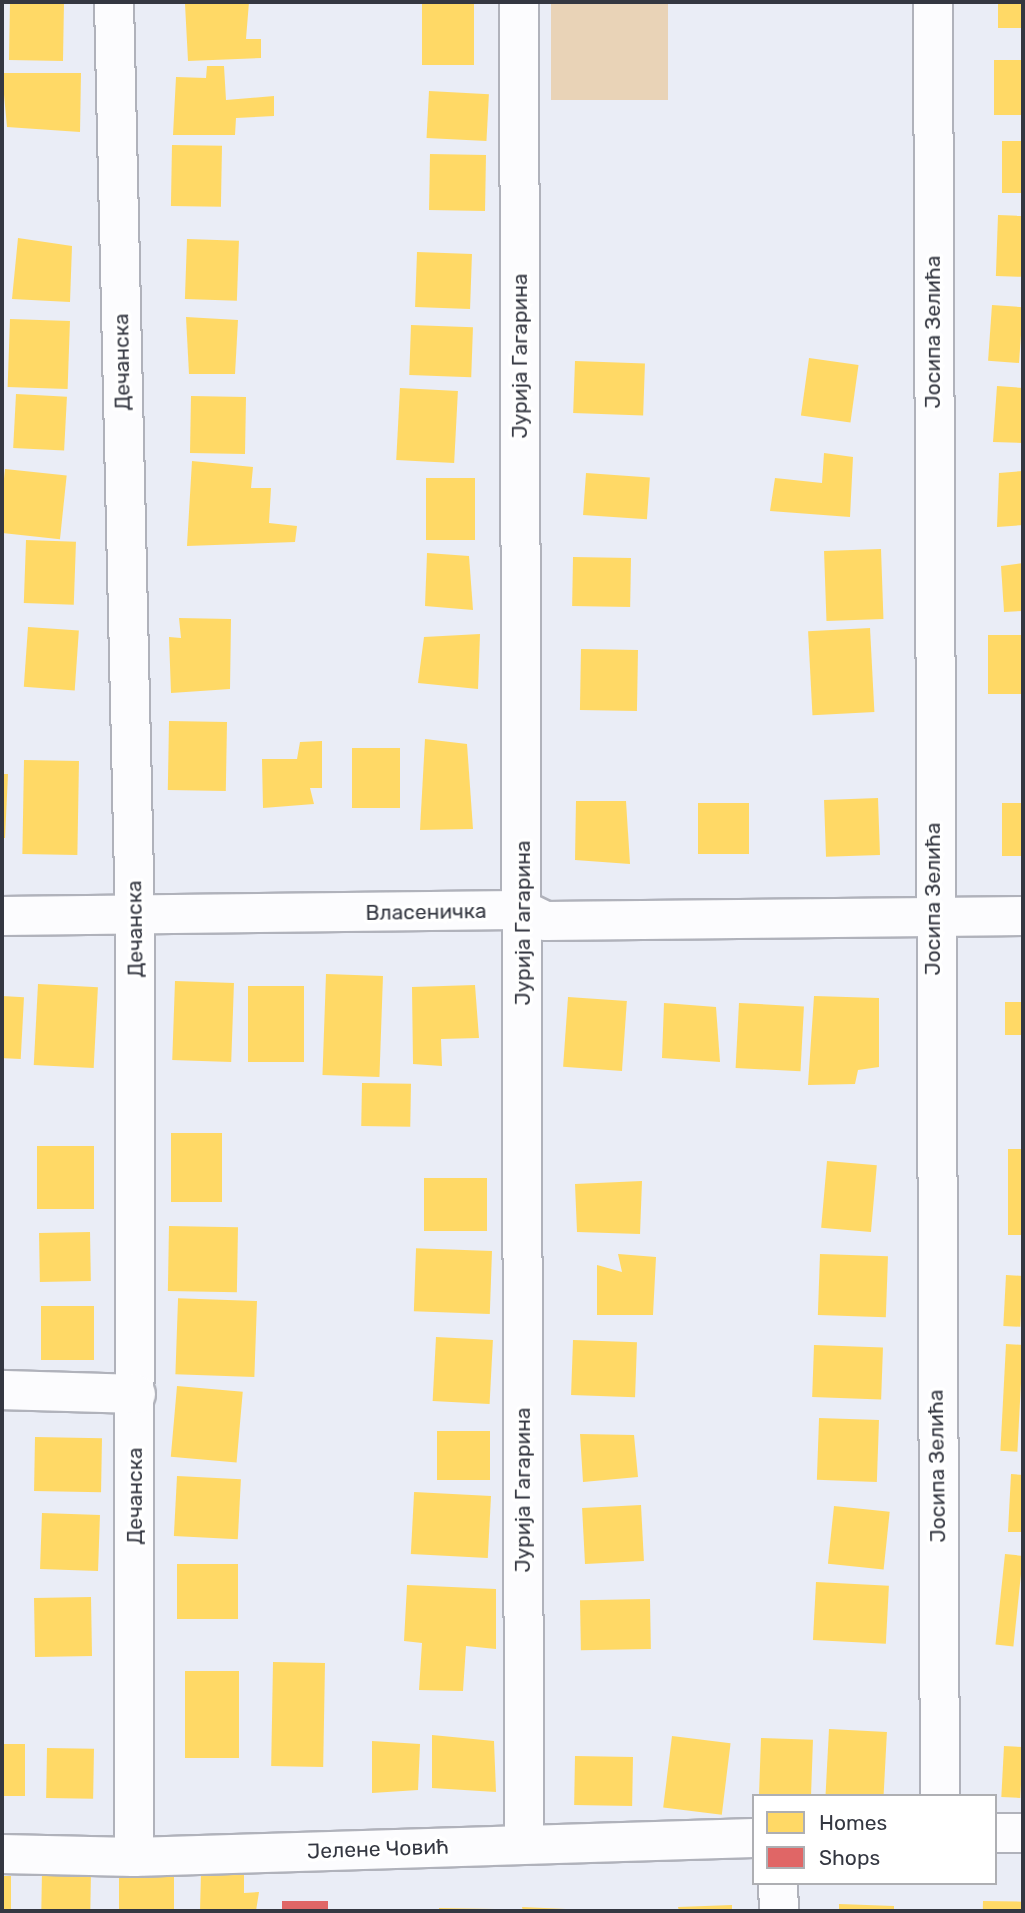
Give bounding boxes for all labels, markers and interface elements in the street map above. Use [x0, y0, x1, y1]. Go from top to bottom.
street label: Јосипа Зелића [920, 255, 946, 409]
street label: Јурија Гагарина [507, 273, 533, 439]
street label: Дечанска [109, 313, 135, 411]
street label: Јосипа Зелића [920, 822, 946, 976]
street label: Јурија Гагарина [510, 840, 536, 1006]
street label: Дечанска [122, 880, 148, 978]
street label: Власеничка [365, 898, 487, 926]
street label: Јосипа Зелића [923, 1389, 951, 1543]
street label: Јурија Гагарина [510, 1407, 536, 1573]
street label: Дечанска [122, 1448, 148, 1544]
legend [752, 1794, 997, 1885]
text: Homes [819, 1810, 887, 1835]
street label: Јелене Човић [307, 1834, 449, 1864]
text: Shops [819, 1845, 880, 1870]

